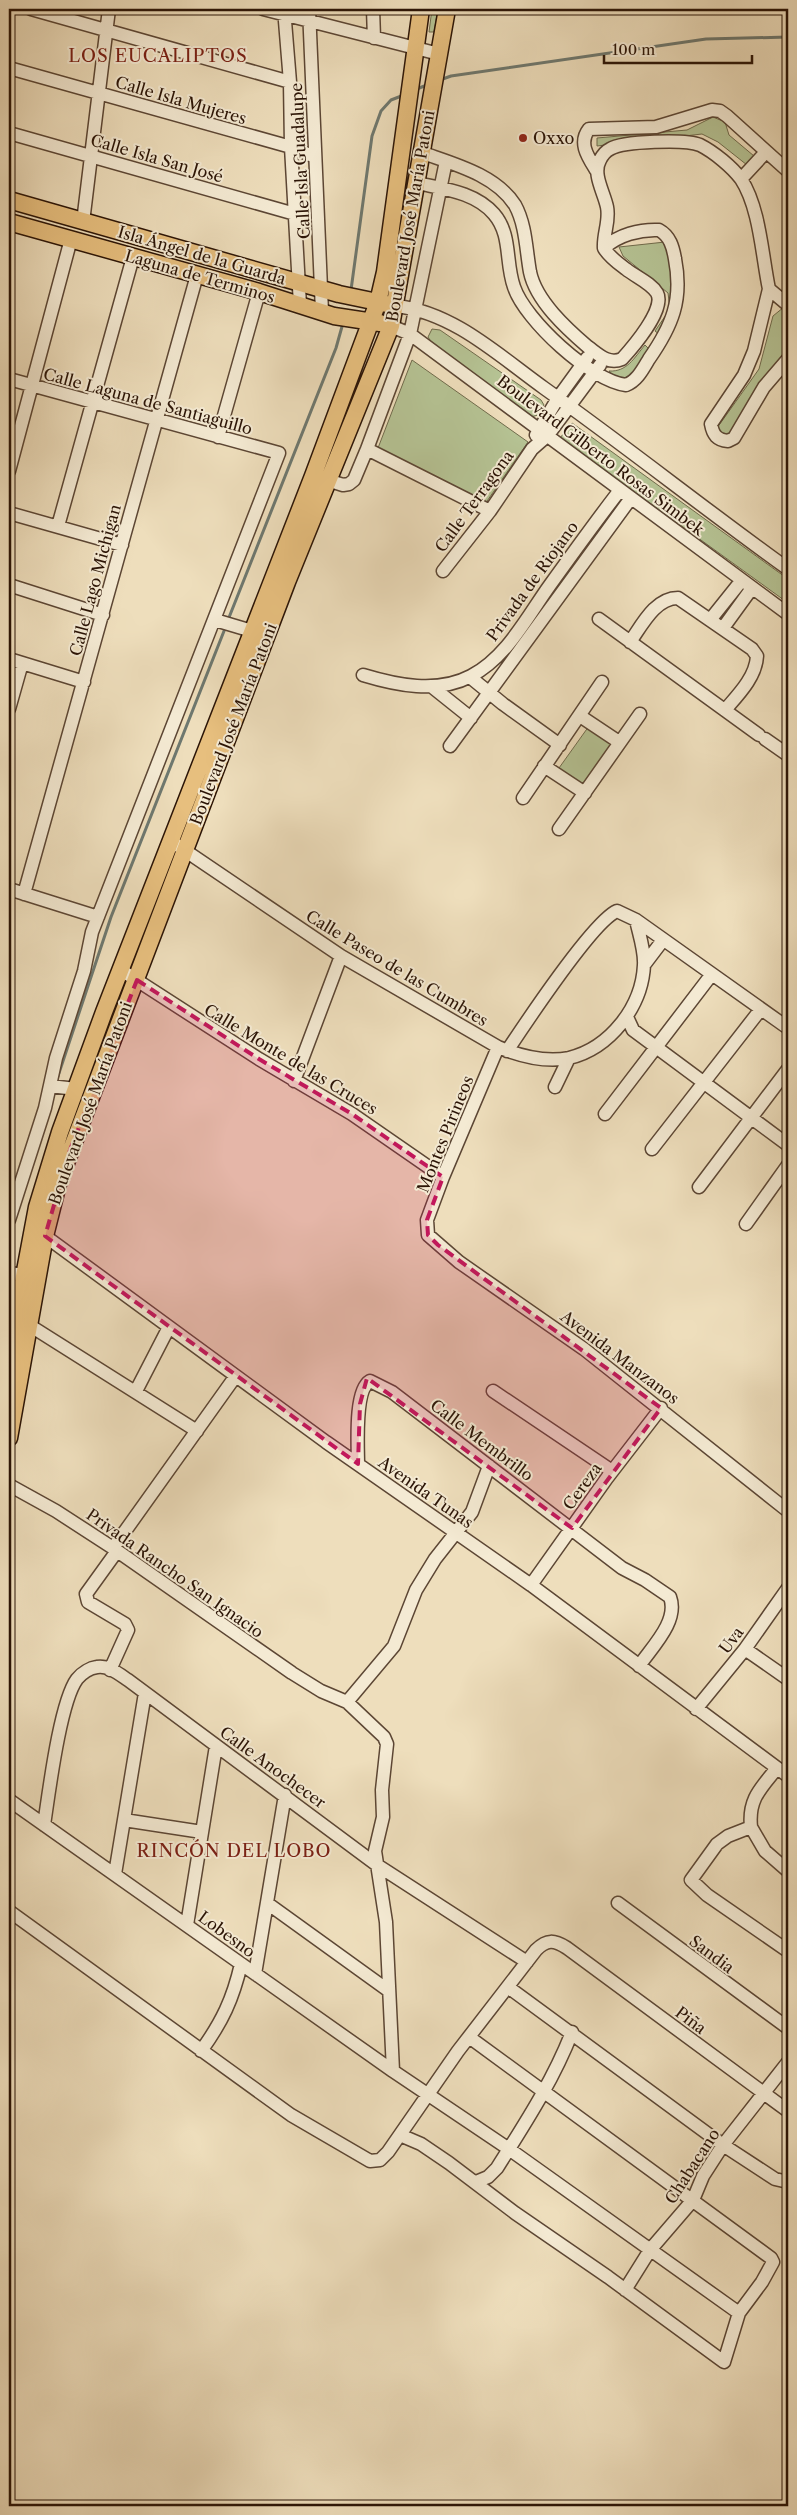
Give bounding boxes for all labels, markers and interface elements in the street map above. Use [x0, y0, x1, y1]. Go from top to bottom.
scale bar [604, 32, 752, 64]
text: 100 m [612, 40, 655, 59]
district label: LOS EUCALIPTOS [68, 45, 248, 67]
street label: Calle Isla Mujeres [113, 72, 249, 128]
street label: Calle Isla Guadalupe [286, 82, 314, 240]
street label: Boulevard José María Patoni [382, 108, 439, 323]
place label: Oxxo [533, 128, 574, 148]
street label: Calle Isla San José [88, 129, 226, 187]
marker: Oxxo [517, 132, 529, 144]
street label: Isla Ángel de la Guarda [116, 221, 289, 289]
street label: Laguna de Terminos [123, 245, 277, 307]
street label: Calle Laguna de Santiaguillo [41, 363, 255, 439]
street label: Boulevard Gilberto Rosas Simbek [493, 371, 709, 540]
street label: Calle Terragona [430, 446, 518, 556]
street label: Calle Lago Michigan [65, 502, 125, 658]
street label: Privada de Riojano [482, 517, 582, 645]
street label: Boulevard José María Patoni [185, 620, 281, 828]
street label: Calle Paseo de las Cumbres [302, 906, 492, 1030]
street label: Boulevard José María Patoni [44, 999, 136, 1207]
street label: Calle Monte de las Cruces [201, 999, 381, 1119]
street label: Montes Pirineos [412, 1073, 478, 1195]
street label: Avenida Manzanos [556, 1305, 683, 1408]
street label: Calle Membrillo [427, 1395, 538, 1485]
street label: Avenida Tunas [374, 1451, 477, 1532]
street label: Cereza [558, 1458, 606, 1514]
street label: Privada Rancho San Ignacio [83, 1504, 268, 1642]
street label: Uva [714, 1622, 748, 1657]
street label: Calle Anochecer [216, 1722, 330, 1812]
district label: RINCÓN DEL LOBO [137, 1839, 332, 1862]
street label: Lobesno [195, 1907, 260, 1962]
street label: Sandia [686, 1931, 739, 1978]
street label: Piña [672, 2002, 711, 2038]
street label: Chabacano [660, 2125, 724, 2207]

